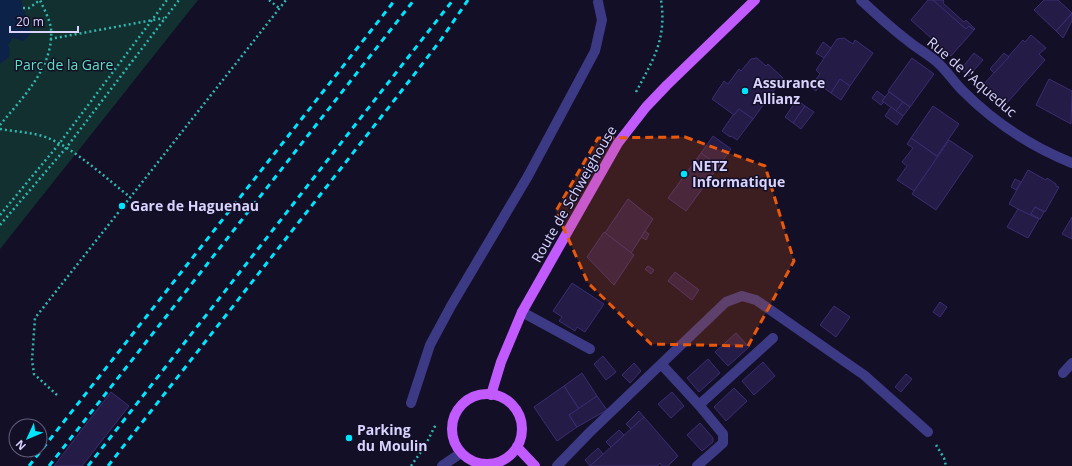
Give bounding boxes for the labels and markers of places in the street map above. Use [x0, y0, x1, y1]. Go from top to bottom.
place label: Assurance Allianz [753, 73, 825, 108]
marker: Assurance Allianz [740, 86, 750, 96]
place label: NETZ Informatique [692, 156, 785, 191]
marker: NETZ Informatique [679, 169, 689, 179]
place label: Gare de Haguenau [130, 196, 259, 215]
marker: Gare de Haguenau [117, 201, 127, 211]
place label: Parking du Moulin [357, 420, 428, 455]
marker: Parking du Moulin [344, 433, 354, 443]

